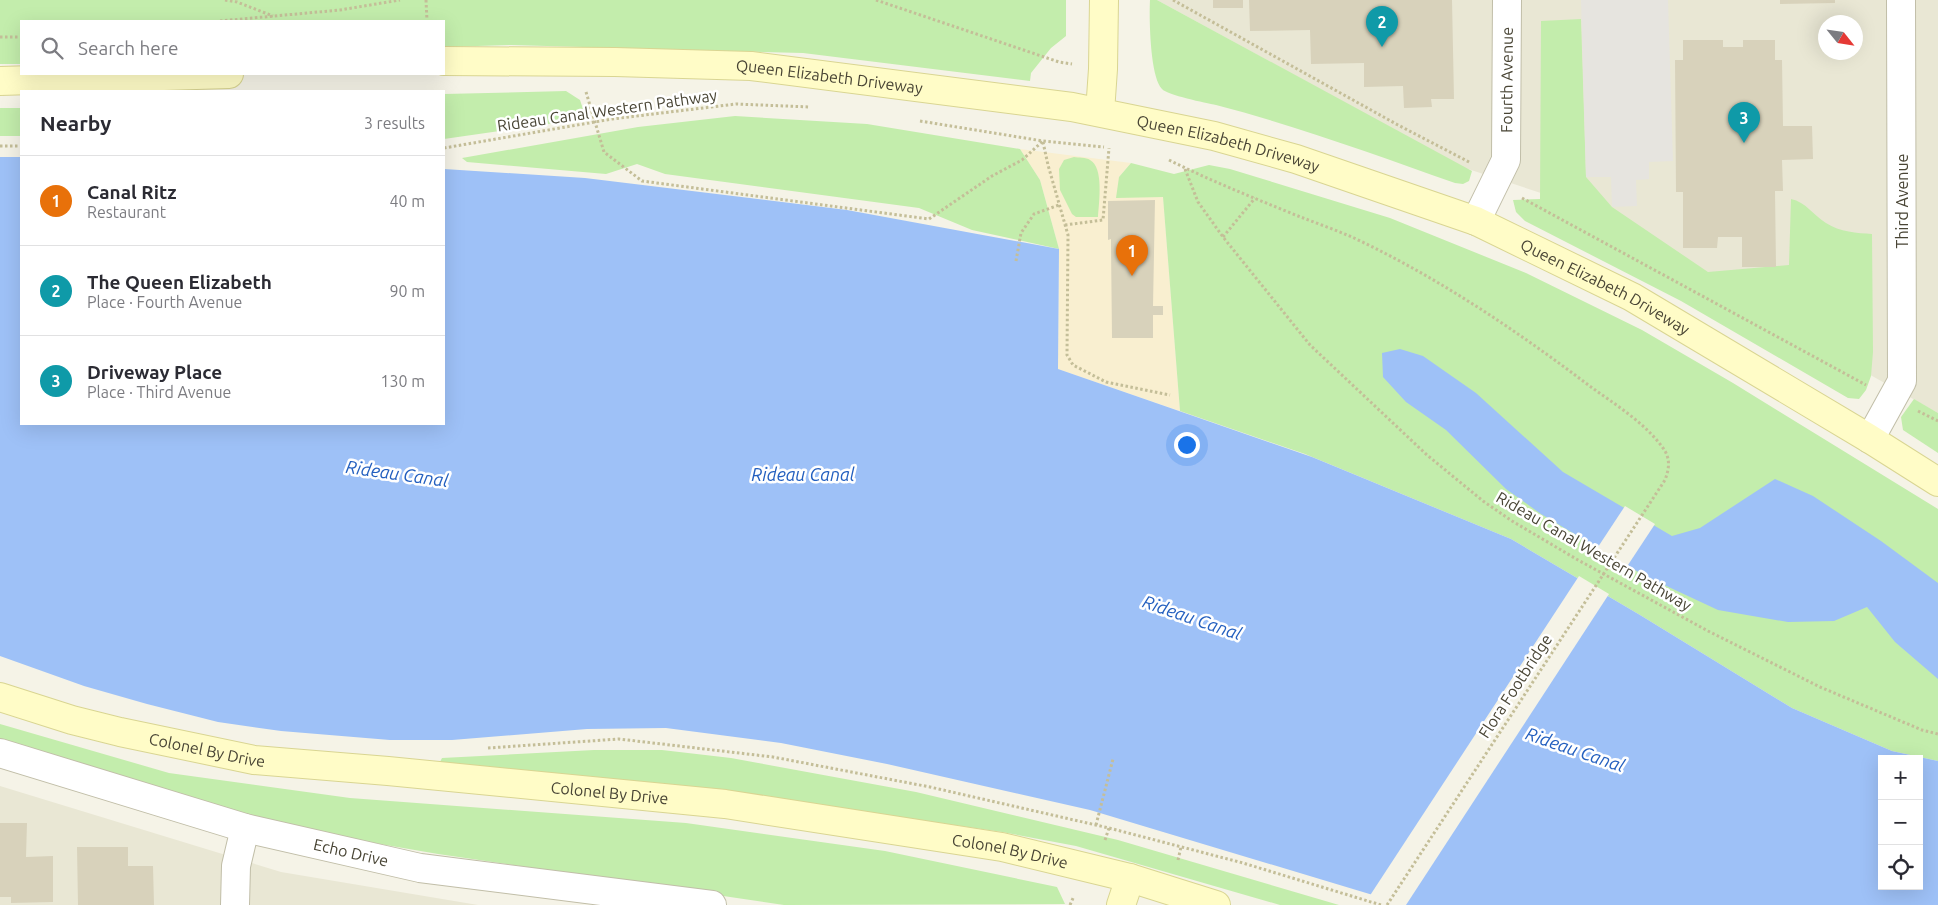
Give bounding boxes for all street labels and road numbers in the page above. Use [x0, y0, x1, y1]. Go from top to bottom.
street label: Fourth Avenue [1497, 27, 1516, 133]
street label: Queen Elizabeth Driveway [736, 57, 924, 97]
street label: Rideau Canal Western Pathway [496, 86, 718, 134]
street label: Queen Elizabeth Driveway [1135, 111, 1322, 176]
street label: Third Avenue [1893, 154, 1911, 248]
street label: Queen Elizabeth Driveway [1518, 235, 1693, 338]
street label: Rideau Canal Western Pathway [1493, 488, 1695, 614]
street label: Flora Footbridge [1475, 631, 1555, 741]
street label: Colonel By Drive [147, 729, 266, 770]
street label: Colonel By Drive [550, 778, 669, 807]
street label: Colonel By Drive [951, 830, 1070, 872]
street label: Echo Drive [312, 835, 390, 870]

